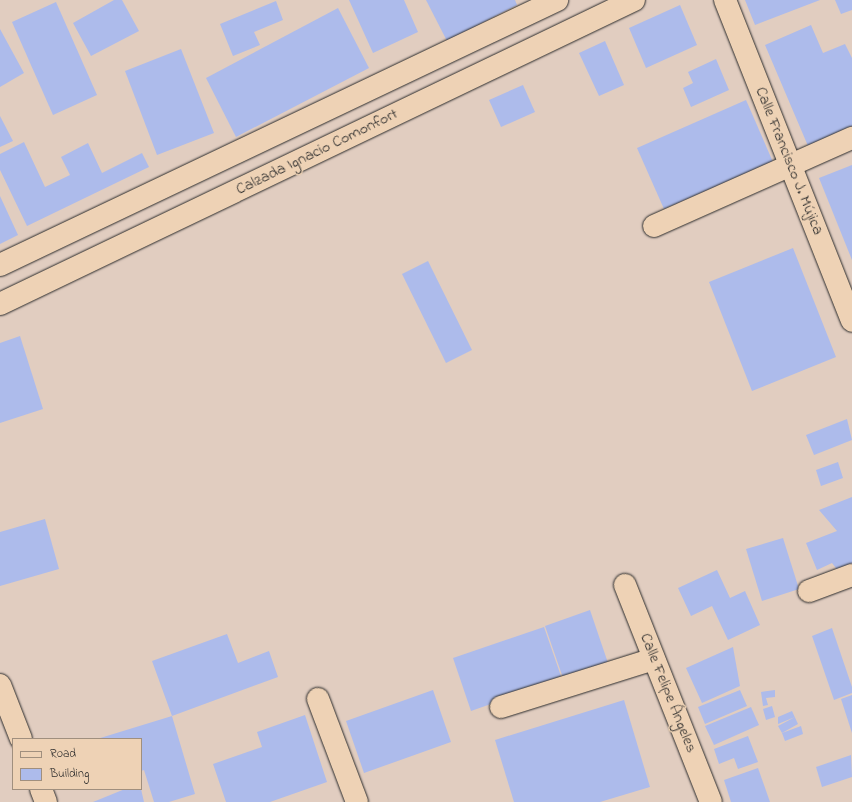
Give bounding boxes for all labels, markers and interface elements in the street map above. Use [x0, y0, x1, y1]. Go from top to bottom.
street label: Calle Francisco J. Mújica [751, 84, 827, 238]
street label: Calzada Ignacio Comonfort [233, 104, 401, 200]
street label: Calle Felipe Ángeles [635, 631, 701, 755]
legend [12, 738, 142, 790]
text: Road [50, 745, 76, 763]
text: Building [50, 765, 89, 783]

